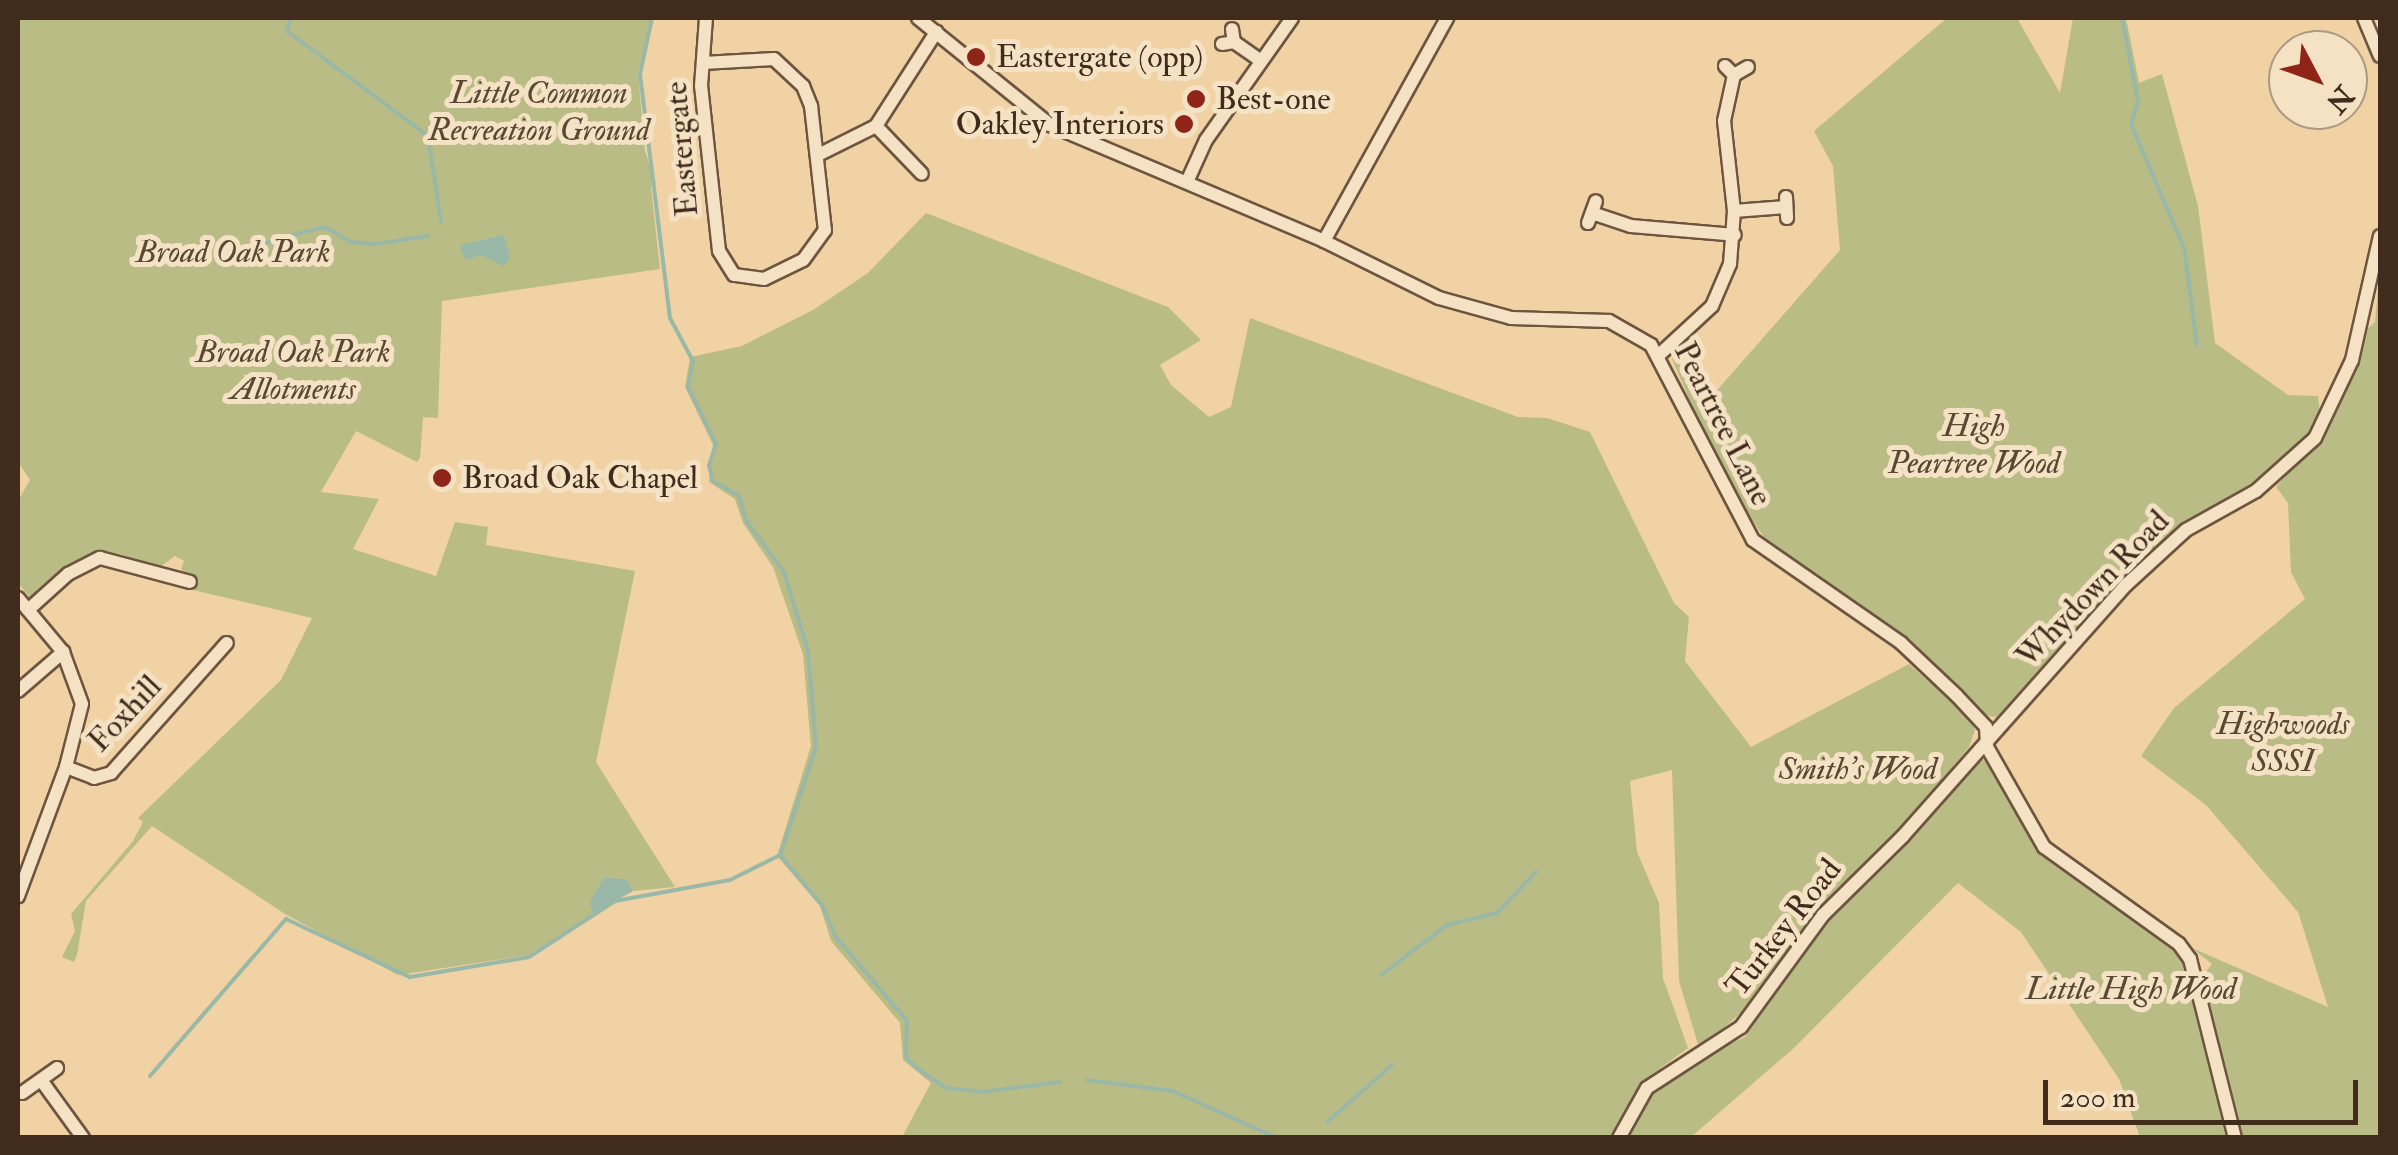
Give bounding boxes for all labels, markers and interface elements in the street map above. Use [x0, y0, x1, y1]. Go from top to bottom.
north arrow [2268, 30, 2368, 130]
place label: Eastergate (opp) [996, 38, 1203, 76]
marker: Eastergate (opp) [965, 46, 987, 68]
park label: Little Common Recreation Ground [428, 75, 650, 150]
text: N [2318, 78, 2361, 120]
street label: Eastergate [657, 80, 707, 218]
place label: Best-one [1216, 80, 1330, 118]
marker: Best-one [1185, 88, 1207, 110]
place label: Oakley Interiors [956, 105, 1164, 143]
marker: Oakley Interiors [1173, 113, 1195, 135]
park label: Broad Oak Park [136, 233, 330, 271]
park label: Broad Oak Park Allotments [196, 334, 390, 409]
street label: Peartree Lane [1665, 336, 1781, 512]
park label: High Peartree Wood [1888, 408, 2060, 483]
place label: Broad Oak Chapel [462, 459, 698, 497]
marker: Broad Oak Chapel [431, 467, 453, 489]
street label: Whydown Road [2008, 502, 2178, 676]
street label: Foxhill [80, 668, 170, 760]
park label: Highwoods SSSI [2217, 706, 2349, 781]
park label: Smith's Wood [1779, 750, 1937, 788]
street label: Turkey Road [1718, 851, 1850, 1005]
park label: Little High Wood [2025, 970, 2237, 1008]
scale bar [2048, 1060, 2363, 1122]
text: 200 m [2060, 1079, 2136, 1116]

